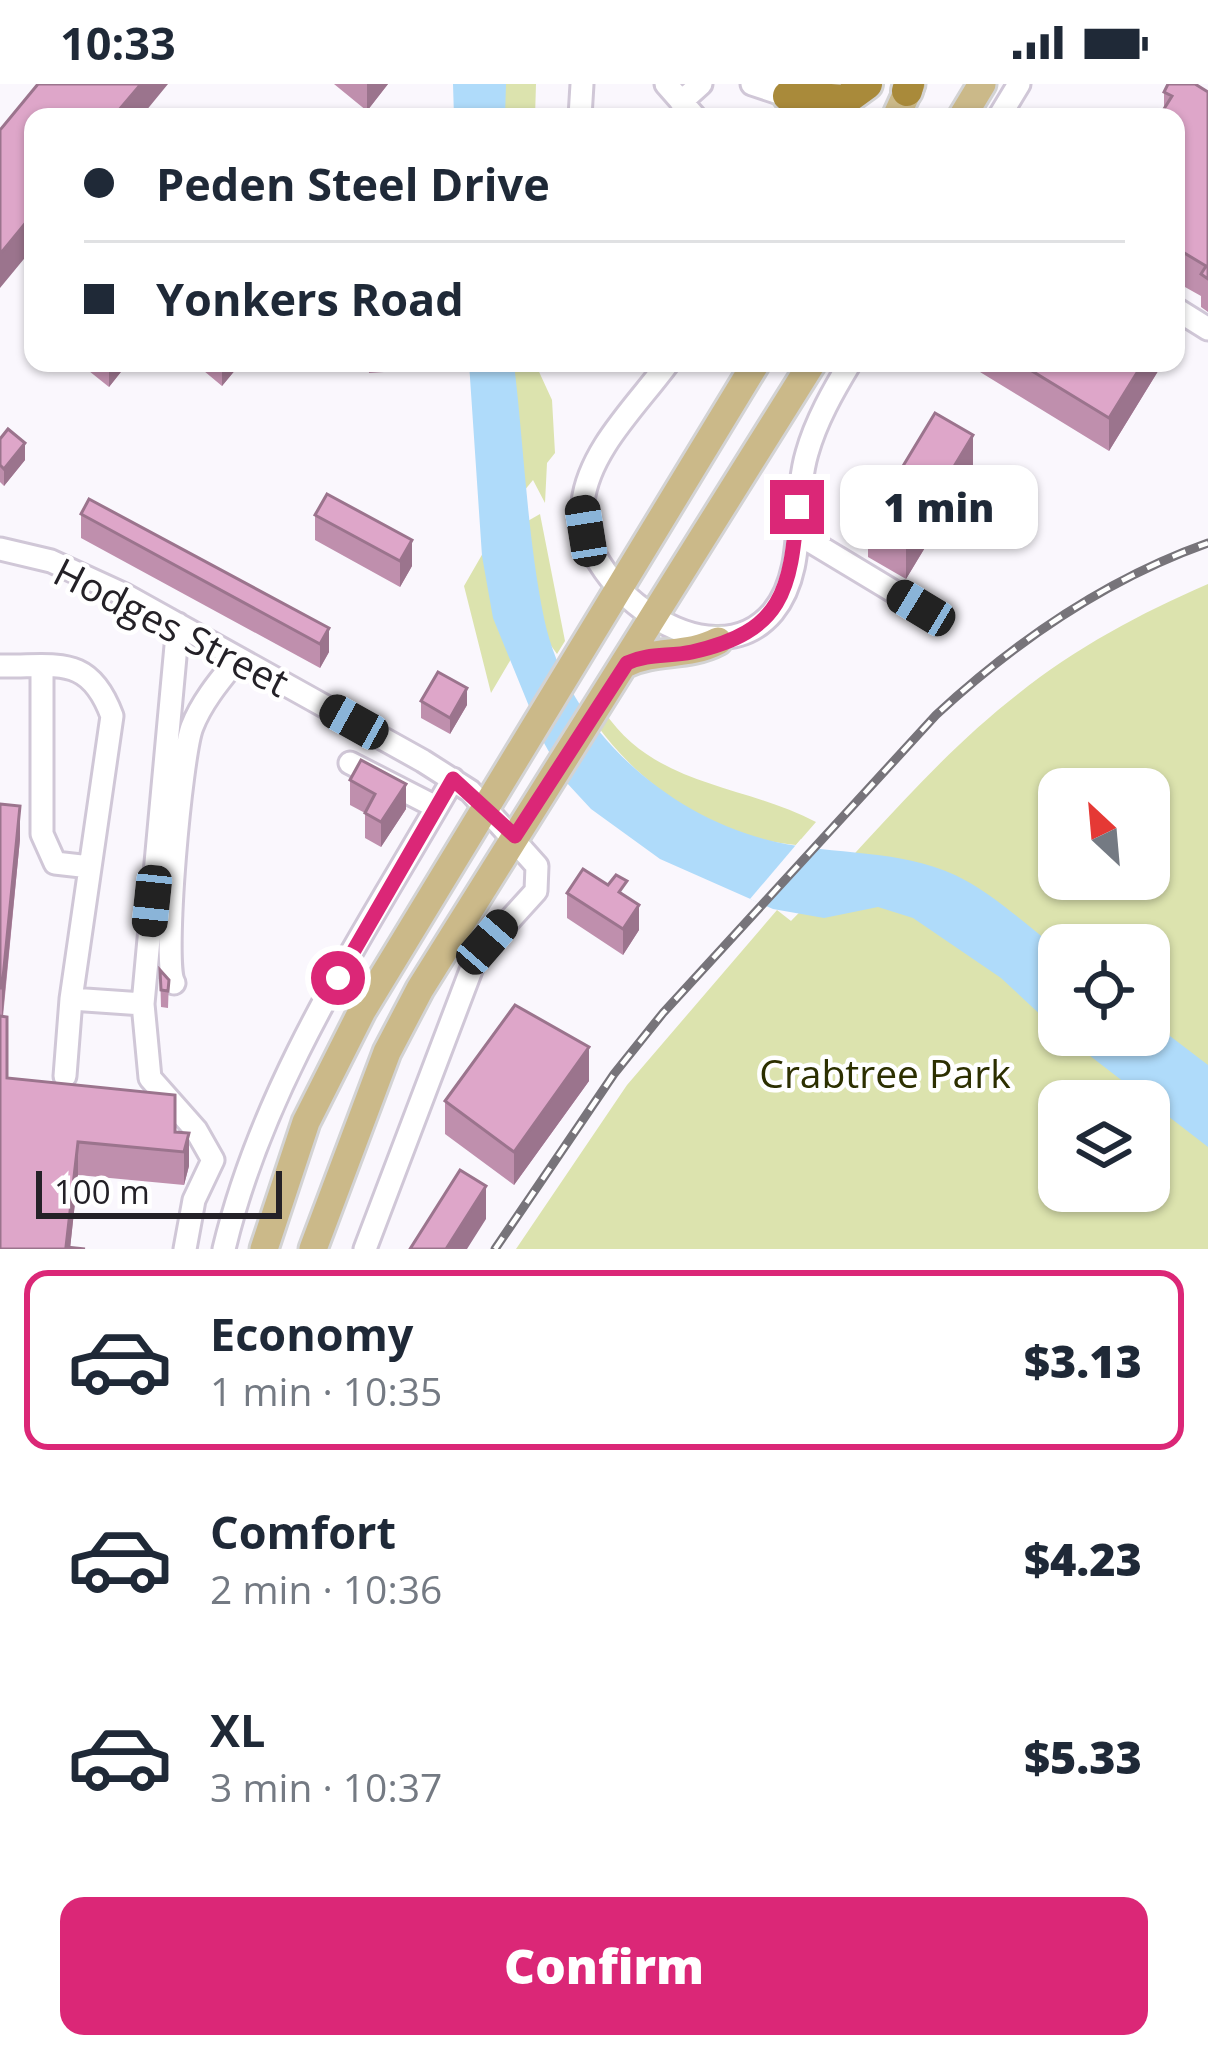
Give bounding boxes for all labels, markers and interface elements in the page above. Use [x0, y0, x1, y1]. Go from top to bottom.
text: 10:33 [60, 12, 176, 73]
text: Peden Steel Drive [156, 153, 550, 214]
text: Yonkers Road [156, 268, 464, 329]
callout: 1 min [839, 465, 1037, 549]
route end [770, 480, 824, 534]
text: 1 min [884, 480, 994, 533]
car [563, 493, 609, 569]
street label: Hodges Street [46, 544, 298, 708]
car [881, 574, 961, 642]
car [314, 689, 394, 755]
north arrow [1038, 768, 1170, 900]
map controls [1038, 768, 1170, 1212]
car [130, 863, 174, 939]
car [450, 903, 524, 981]
button: locate [1038, 924, 1170, 1056]
route start [311, 951, 365, 1005]
park label: Crabtree Park [759, 1046, 1011, 1099]
button: layers [1038, 1080, 1170, 1212]
scale bar [36, 1165, 282, 1218]
text: 100 m [54, 1169, 150, 1214]
text: Economy [210, 1303, 413, 1364]
icon: car [66, 1306, 174, 1414]
text: $3.13 [1024, 1330, 1142, 1391]
text: 1 min · 10:35 [210, 1364, 442, 1417]
text: Comfort [210, 1501, 396, 1562]
icon: car [66, 1504, 174, 1612]
text: $4.23 [1024, 1528, 1142, 1589]
text: 2 min · 10:36 [210, 1562, 442, 1615]
text: XL [210, 1699, 265, 1760]
icon: car [66, 1702, 174, 1810]
text: $5.33 [1024, 1726, 1142, 1787]
text: 3 min · 10:37 [210, 1760, 442, 1813]
button: Confirm [60, 1897, 1148, 2035]

